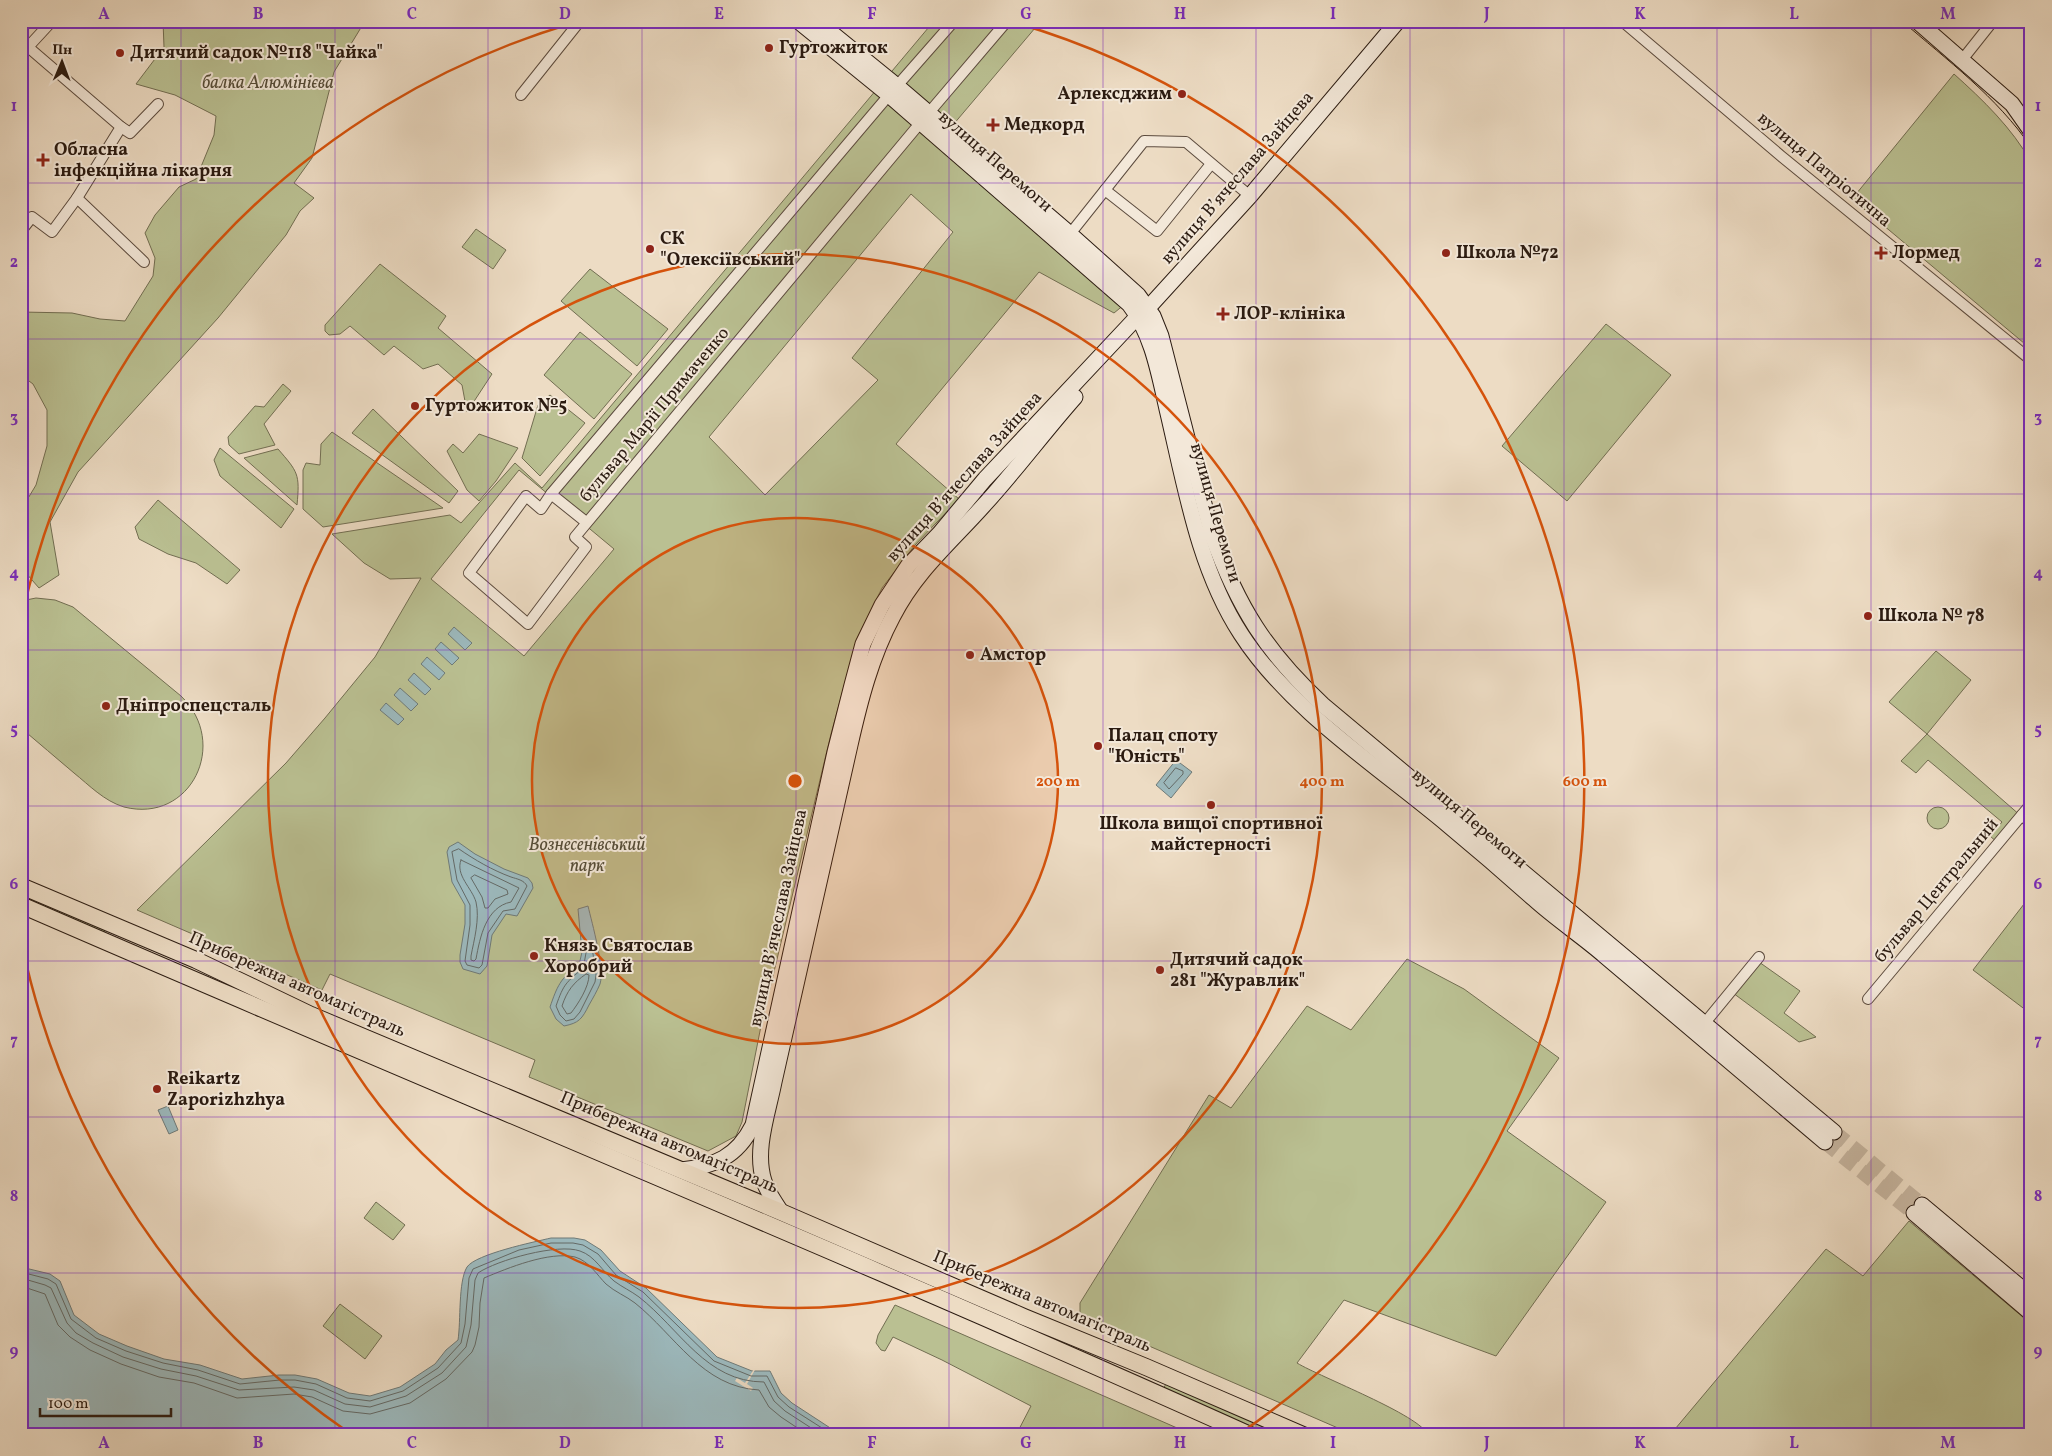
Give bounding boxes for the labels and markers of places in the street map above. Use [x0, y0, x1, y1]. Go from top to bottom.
place label: Гуртожиток [779, 36, 888, 61]
place label: Дитячий садок №118 "Чайка" [130, 41, 383, 66]
marker: Гуртожиток [763, 42, 775, 54]
marker: Дитячий садок №118 "Чайка" [114, 47, 126, 59]
place label: Арлексджим [1057, 82, 1173, 107]
marker: Арлексджим [1176, 88, 1188, 100]
place label: Медкорд [1004, 113, 1084, 138]
marker: Медкорд [986, 118, 1000, 132]
place label: Обласна інфекційна лікарня [54, 138, 232, 184]
marker: Обласна інфекційна лікарня [36, 153, 50, 167]
place label: СК "Олексіївський" [660, 227, 801, 273]
place label: Школа №72 [1456, 241, 1559, 266]
place label: Лормед [1892, 241, 1960, 266]
marker: СК "Олексіївський" [644, 243, 656, 255]
marker: Лормед [1874, 246, 1888, 260]
marker: Школа №72 [1440, 247, 1452, 259]
place label: ЛОР-клініка [1234, 302, 1346, 327]
marker: ЛОР-клініка [1216, 307, 1230, 321]
place label: Гуртожиток №5 [425, 394, 567, 419]
marker: Гуртожиток №5 [409, 400, 421, 412]
place label: Школа № 78 [1878, 604, 1985, 629]
marker: Школа № 78 [1862, 610, 1874, 622]
place label: Амстор [980, 643, 1046, 668]
marker: Амстор [964, 649, 976, 661]
place label: Дніпроспецсталь [116, 694, 271, 719]
marker: Дніпроспецсталь [100, 700, 112, 712]
place label: Палац споту "Юність" [1108, 724, 1218, 770]
marker: Палац споту "Юність" [1092, 740, 1104, 752]
centre of rings [786, 772, 804, 790]
marker: Школа вищої спортивної майстерності [1205, 799, 1217, 811]
place label: Школа вищої спортивної майстерності [1099, 812, 1324, 858]
place label: Князь Святослав Хоробрий [544, 934, 693, 980]
place label: Дитячий садок 281 "Журавлик" [1170, 948, 1305, 994]
marker: Князь Святослав Хоробрий [528, 950, 540, 962]
marker: Дитячий садок 281 "Журавлик" [1154, 964, 1166, 976]
place label: Reikartz Zaporizhzhya [167, 1067, 285, 1113]
marker: Reikartz Zaporizhzhya [151, 1083, 163, 1095]

